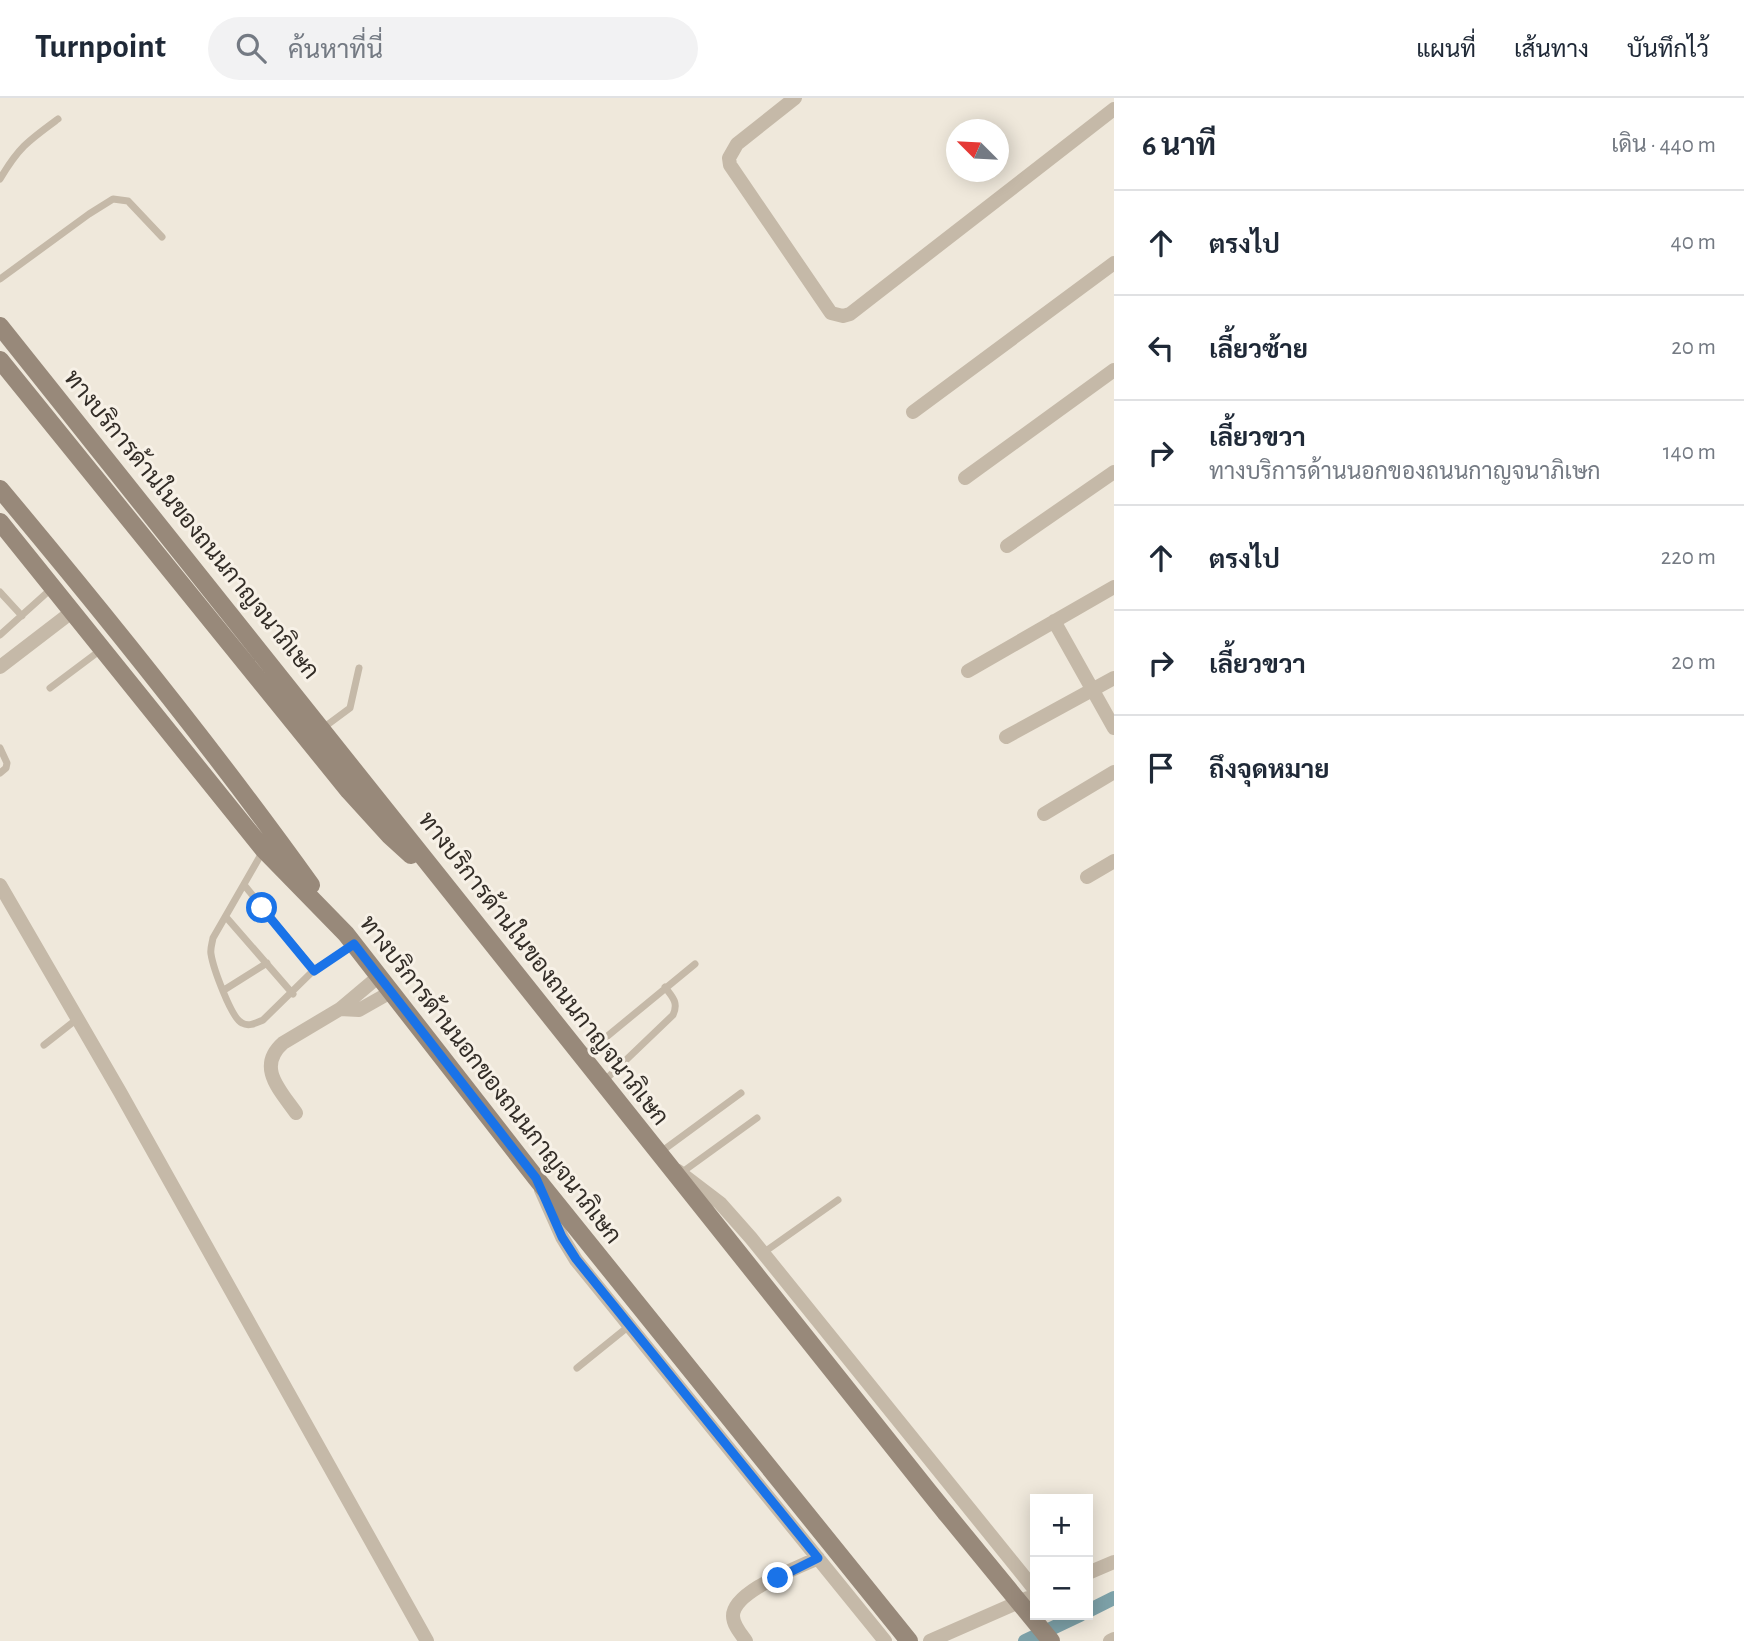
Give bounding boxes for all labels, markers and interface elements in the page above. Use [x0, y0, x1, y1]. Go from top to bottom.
search box [208, 17, 698, 80]
icon: search [232, 29, 270, 67]
text: Turnpoint [35, 31, 166, 64]
text: ค้นหาที่นี่ [288, 37, 383, 63]
text: แผนที่ [1416, 38, 1476, 62]
text: เส้นทาง [1514, 38, 1589, 62]
text: บันทึกไว้ [1627, 38, 1709, 62]
north arrow [946, 119, 1009, 182]
text: 6 นาที [1142, 131, 1216, 161]
text: เดิน · 440 m [1611, 134, 1716, 157]
icon: ahead [1142, 224, 1180, 262]
text: 40 m [1671, 231, 1716, 254]
text: ตรงไป [1209, 232, 1280, 258]
icon: left [1142, 329, 1180, 367]
text: 20 m [1671, 336, 1716, 359]
text: เลี้ยวซ้าย [1209, 337, 1308, 363]
street label: ทางบริการด้านในของถนนกาญจนาภิเษก [58, 363, 327, 685]
text: เลี้ยวขวา [1209, 425, 1306, 451]
icon: right [1142, 434, 1180, 472]
text: 140 m [1663, 441, 1716, 464]
text: ทางบริการด้านนอกของถนนกาญจนาภิเษก [1209, 461, 1601, 484]
icon: ahead [1142, 539, 1180, 577]
text: 220 m [1661, 546, 1716, 569]
text: ตรงไป [1209, 547, 1280, 573]
icon: right [1142, 644, 1180, 682]
text: 20 m [1671, 651, 1716, 674]
text: เลี้ยวขวา [1209, 652, 1306, 678]
icon: arrive [1142, 749, 1180, 787]
text: ถึงจุดหมาย [1209, 757, 1330, 783]
street label: ทางบริการด้านในของถนนกาญจนาภิเษก [413, 805, 676, 1131]
route start [246, 892, 277, 923]
street label: ทางบริการด้านนอกของถนนกาญจนาภิเษก [354, 909, 628, 1249]
map controls [1030, 1494, 1093, 1620]
button: + [1030, 1494, 1093, 1557]
button: − [1030, 1557, 1093, 1620]
route end [762, 1562, 793, 1593]

